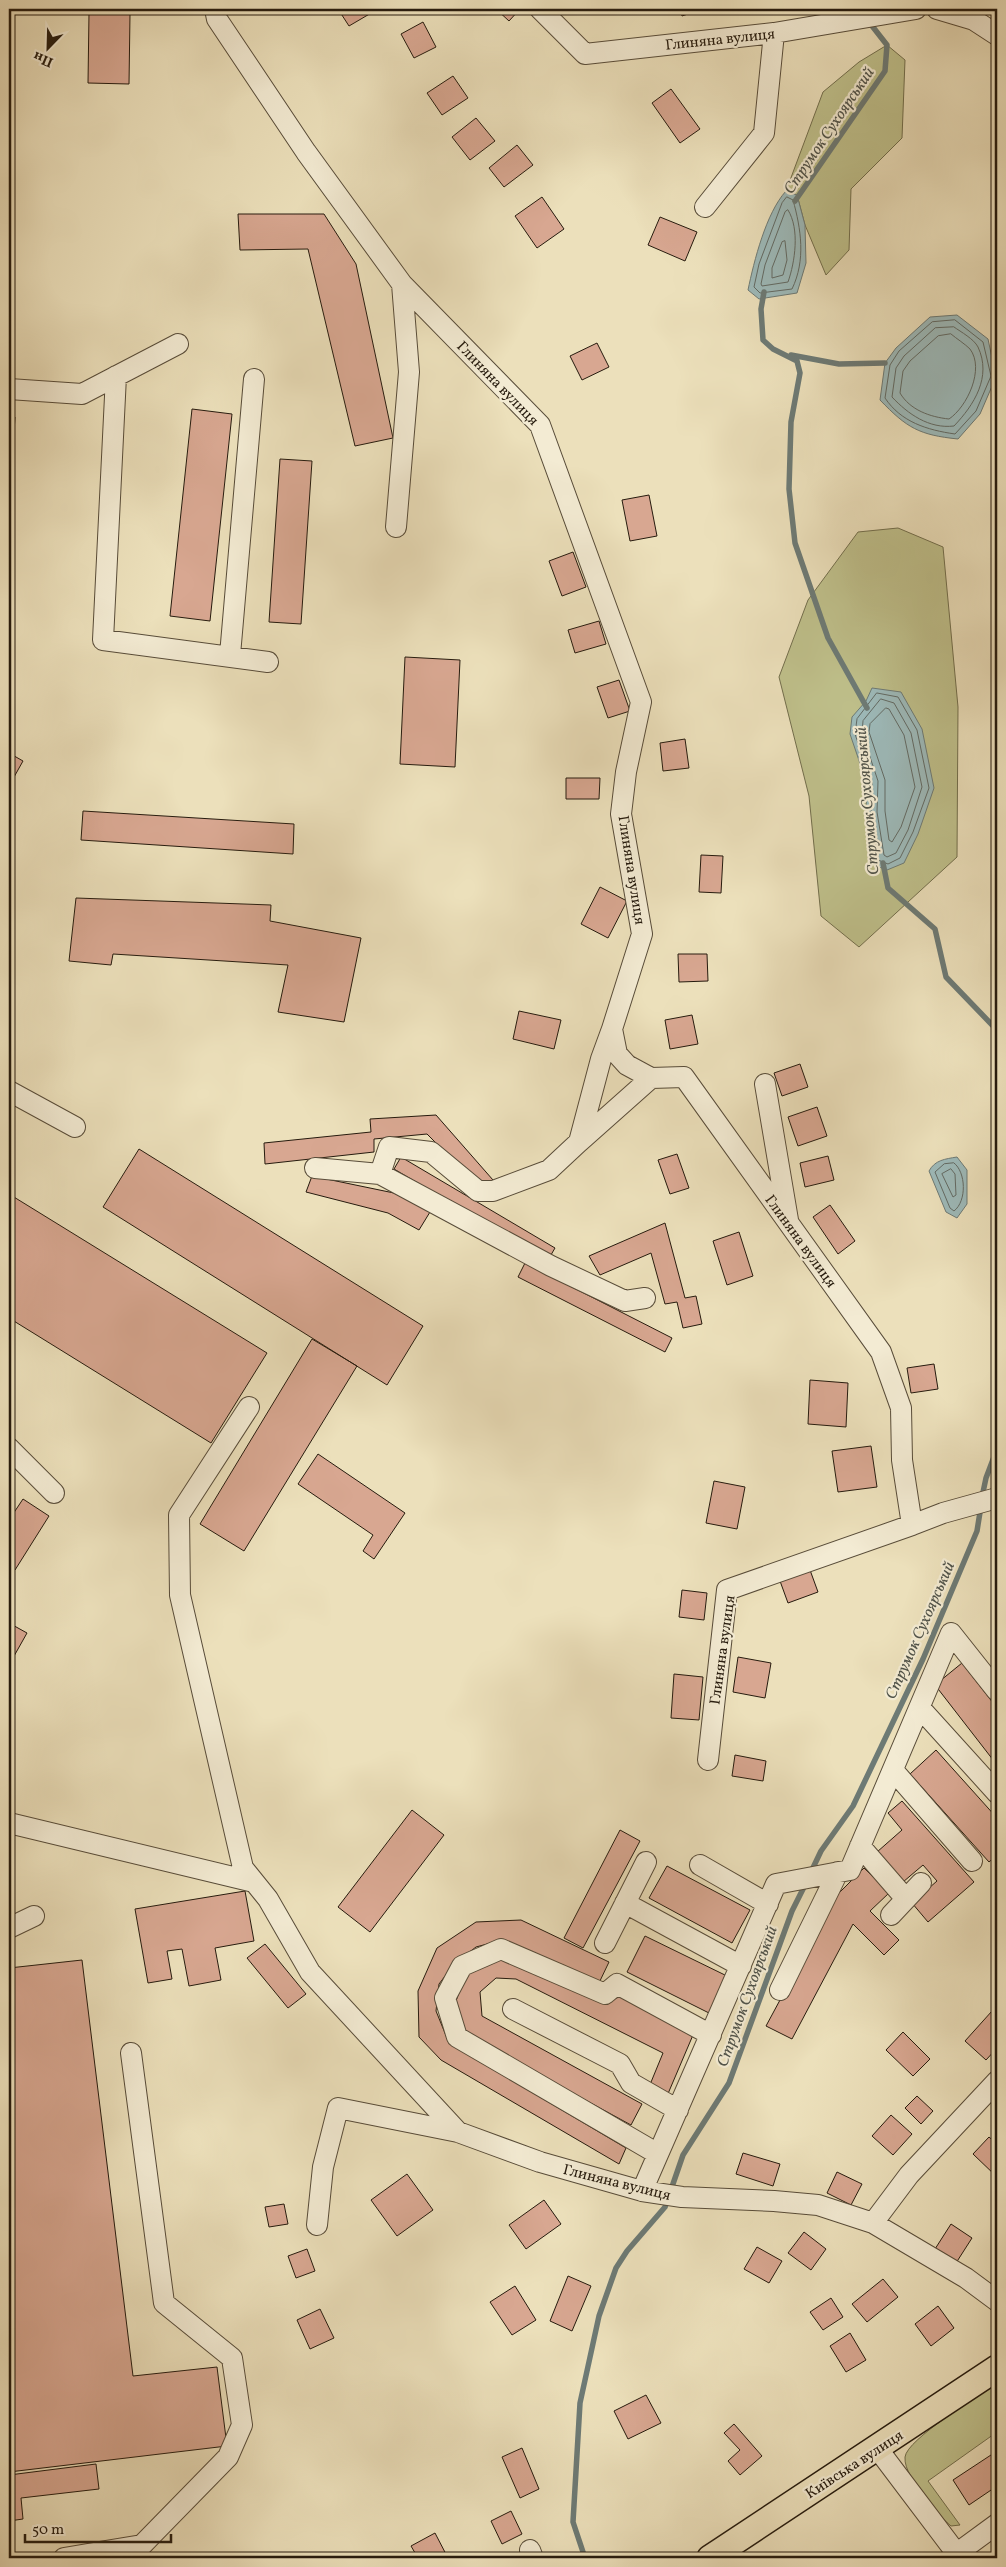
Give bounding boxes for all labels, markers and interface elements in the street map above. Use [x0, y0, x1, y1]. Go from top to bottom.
north arrow [22, 22, 72, 72]
street label: Глиняна вулиця [664, 24, 776, 57]
text: Пн [31, 46, 56, 71]
water label: Струмок Сухоярський [779, 63, 880, 199]
street label: Глиняна вулиця [451, 337, 543, 431]
water label: Струмок Сухоярський [851, 726, 885, 876]
street label: Глиняна вулиця [612, 814, 650, 926]
street label: Глиняна вулиця [759, 1191, 841, 1293]
water label: Струмок Сухоярський [881, 1559, 961, 1703]
street label: Глиняна вулиця [705, 1594, 742, 1706]
water label: Струмок Сухоярський [712, 1923, 784, 2070]
street label: Глиняна вулиця [561, 2160, 673, 2207]
street label: Київська вулиця [802, 2426, 908, 2505]
scale bar [25, 2512, 171, 2544]
text: 50 m [32, 2520, 64, 2541]

